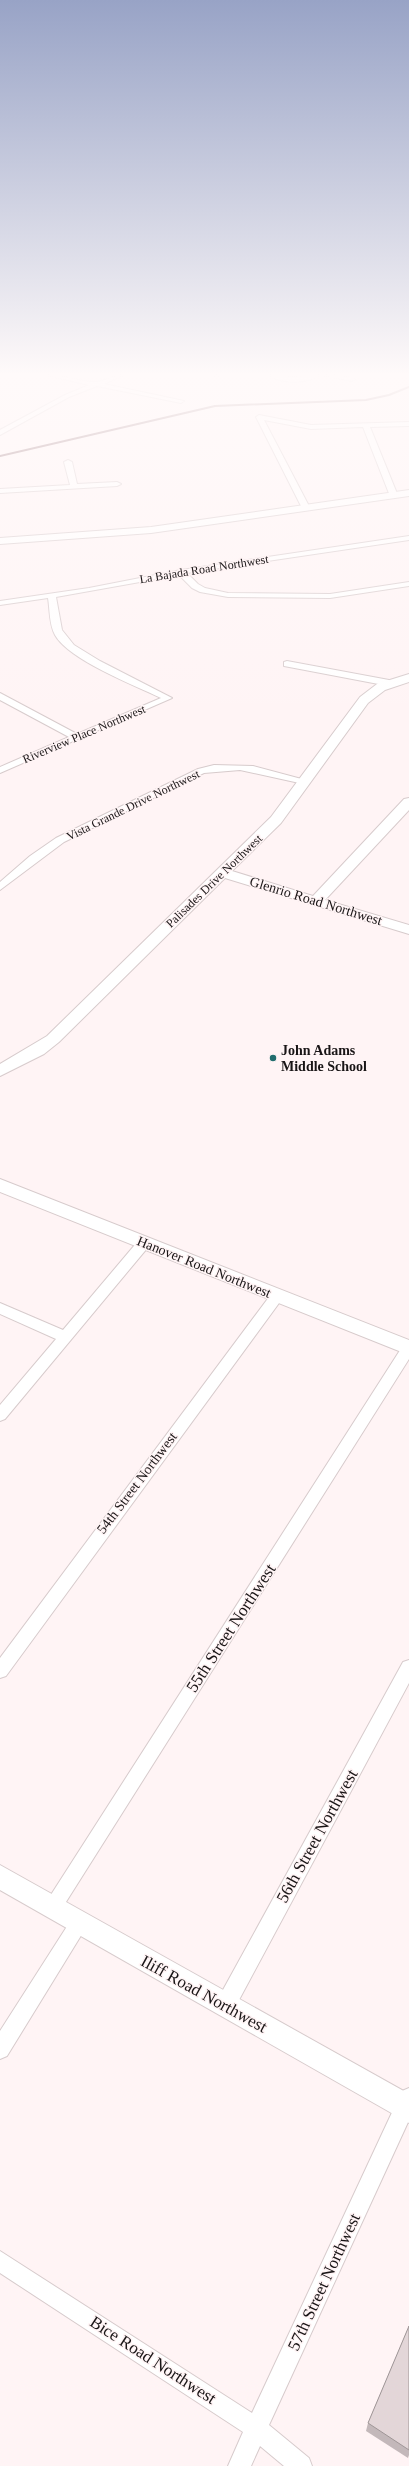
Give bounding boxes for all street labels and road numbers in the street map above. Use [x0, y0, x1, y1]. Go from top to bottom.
street label: La Bajada Road Northwest [139, 552, 270, 586]
street label: Riverview Place Northwest [21, 702, 148, 766]
street label: Vista Grande Drive Northwest [64, 766, 202, 843]
street label: Palisades Drive Northwest [163, 831, 265, 930]
street label: Glenrio Road Northwest [248, 874, 384, 928]
street label: Hanover Road Northwest [135, 1233, 273, 1301]
street label: 54th Street Northwest [94, 1429, 180, 1537]
street label: 55th Street Northwest [182, 1560, 280, 1696]
street label: 56th Street Northwest [273, 1766, 362, 1906]
street label: Iliff Road Northwest [138, 1951, 271, 2037]
street label: 57th Street Northwest [284, 2210, 364, 2354]
street label: Bice Road Northwest [86, 2312, 220, 2408]

